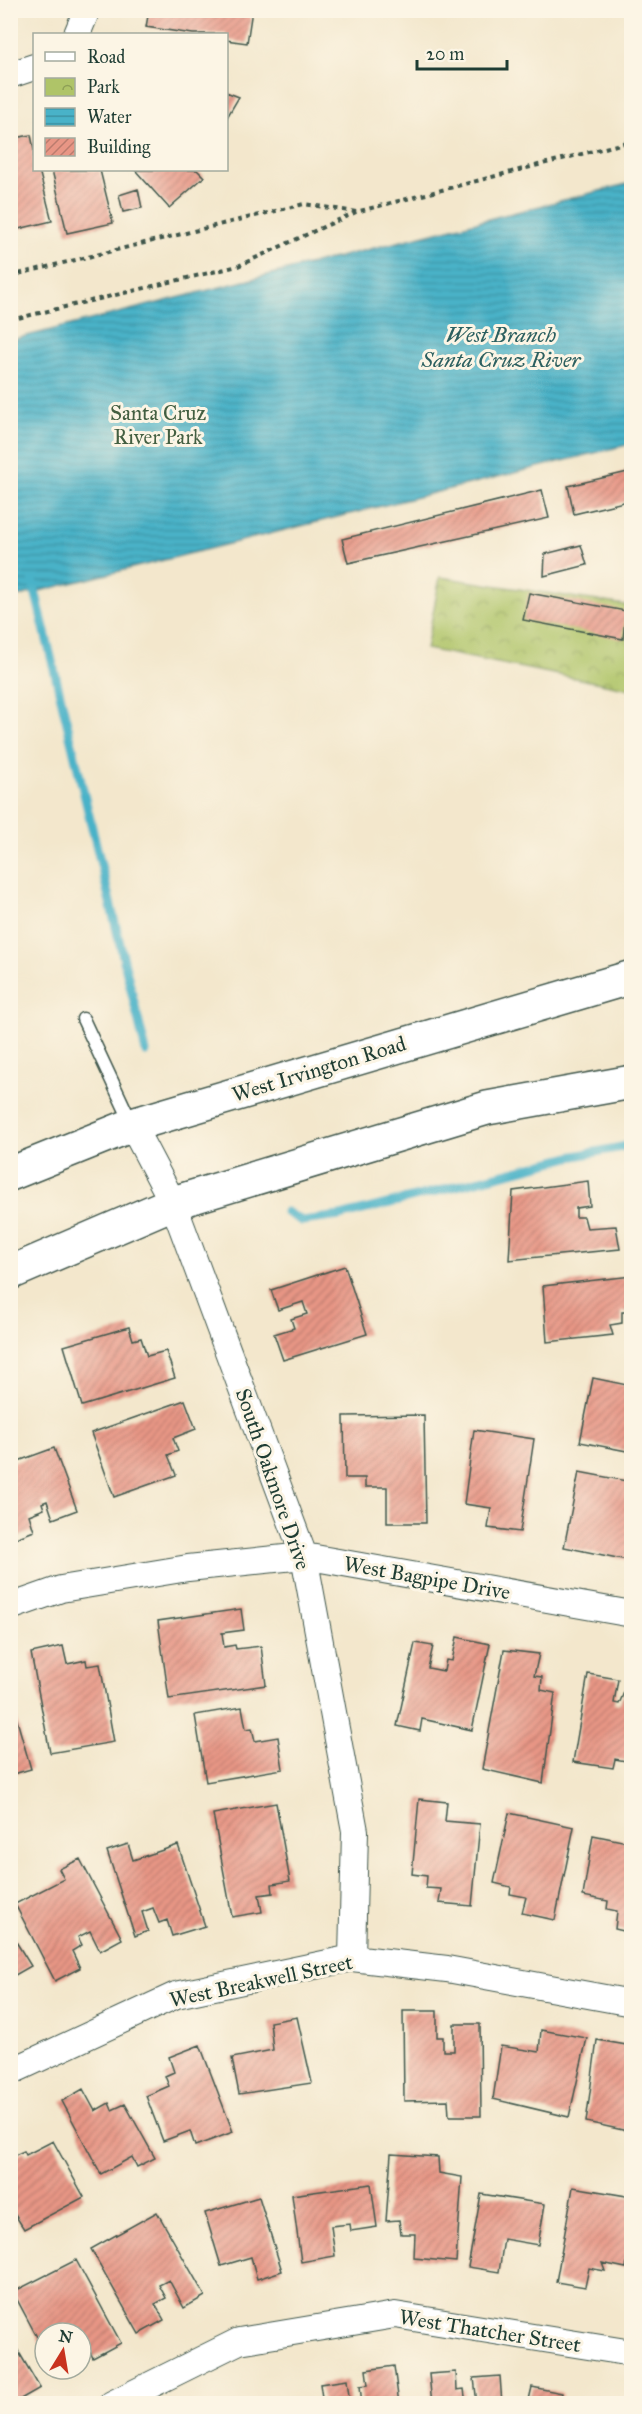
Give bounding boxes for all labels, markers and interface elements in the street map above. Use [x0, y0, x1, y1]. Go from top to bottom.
legend [33, 33, 228, 171]
scale bar [417, 33, 507, 71]
text: 20 m [426, 43, 464, 65]
text: Road [87, 46, 125, 68]
text: Park [87, 76, 120, 98]
text: Water [87, 106, 132, 128]
text: Building [87, 136, 151, 159]
water label: West Branch Santa Cruz River [421, 321, 582, 373]
park label: Santa Cruz River Park [110, 400, 206, 450]
street label: West Irvington Road [229, 1030, 410, 1108]
street label: South Oakmore Drive [230, 1385, 316, 1573]
street label: West Bagpipe Drive [342, 1551, 513, 1605]
street label: West Breakwell Street [167, 1949, 356, 2013]
street label: West Thatcher Street [397, 2304, 583, 2358]
north arrow [33, 2321, 93, 2381]
text: N [57, 2326, 75, 2347]

